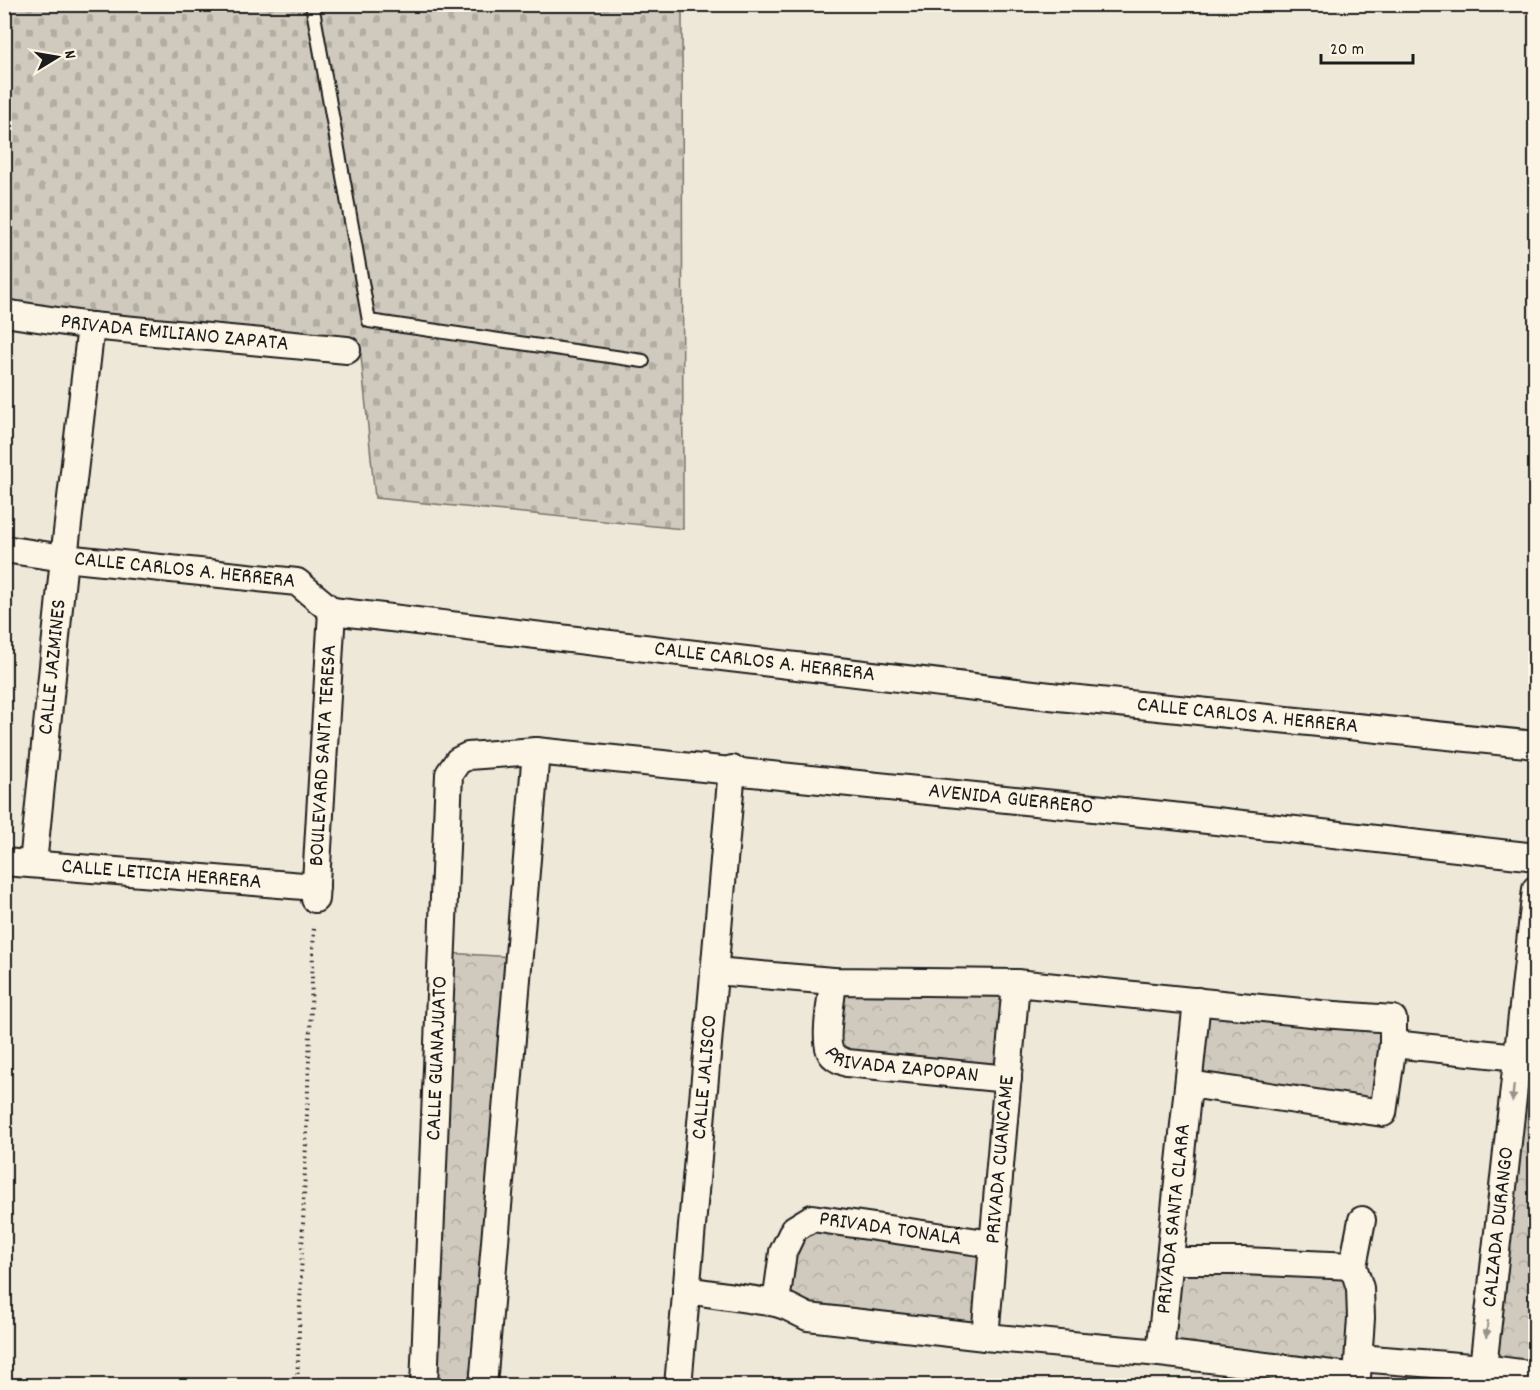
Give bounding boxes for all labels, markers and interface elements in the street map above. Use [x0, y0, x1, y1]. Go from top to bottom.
north arrow [27, 27, 87, 87]
scale bar [1321, 27, 1412, 65]
text: 20 m [1330, 38, 1364, 63]
text: N [57, 49, 81, 61]
street label: PRIVADA EMILIANO ZAPATA [58, 306, 290, 360]
street label: CALLE CARLOS A. HERRERA [73, 544, 297, 597]
street label: CALLE JAZMINES [31, 598, 75, 736]
street label: CALLE CARLOS A. HERRERA [653, 634, 877, 691]
street label: BOULEVARD SANTA TERESA [301, 643, 346, 867]
street label: CALLE CARLOS A. HERRERA [1136, 689, 1360, 743]
street label: AVENIDA GUERRERO [927, 776, 1095, 823]
street label: CALLE LETICIA HERRERA [60, 851, 263, 898]
street label: CALLE GUANAJUATO [419, 975, 456, 1141]
street label: CALLE JALISCO [684, 1014, 726, 1141]
street label: PRIVADA ZAPOPAN [815, 1041, 980, 1091]
street label: PRIVADA CUANCAME [978, 1074, 1023, 1245]
one-way arrow [1508, 1084, 1518, 1103]
street label: PRIVADA SANTA CLARA [1149, 1122, 1200, 1316]
street label: CALZADA DURANGO [1474, 1145, 1523, 1309]
street label: PRIVADA TONALÁ [817, 1204, 963, 1255]
one-way arrow [1482, 1320, 1492, 1339]

